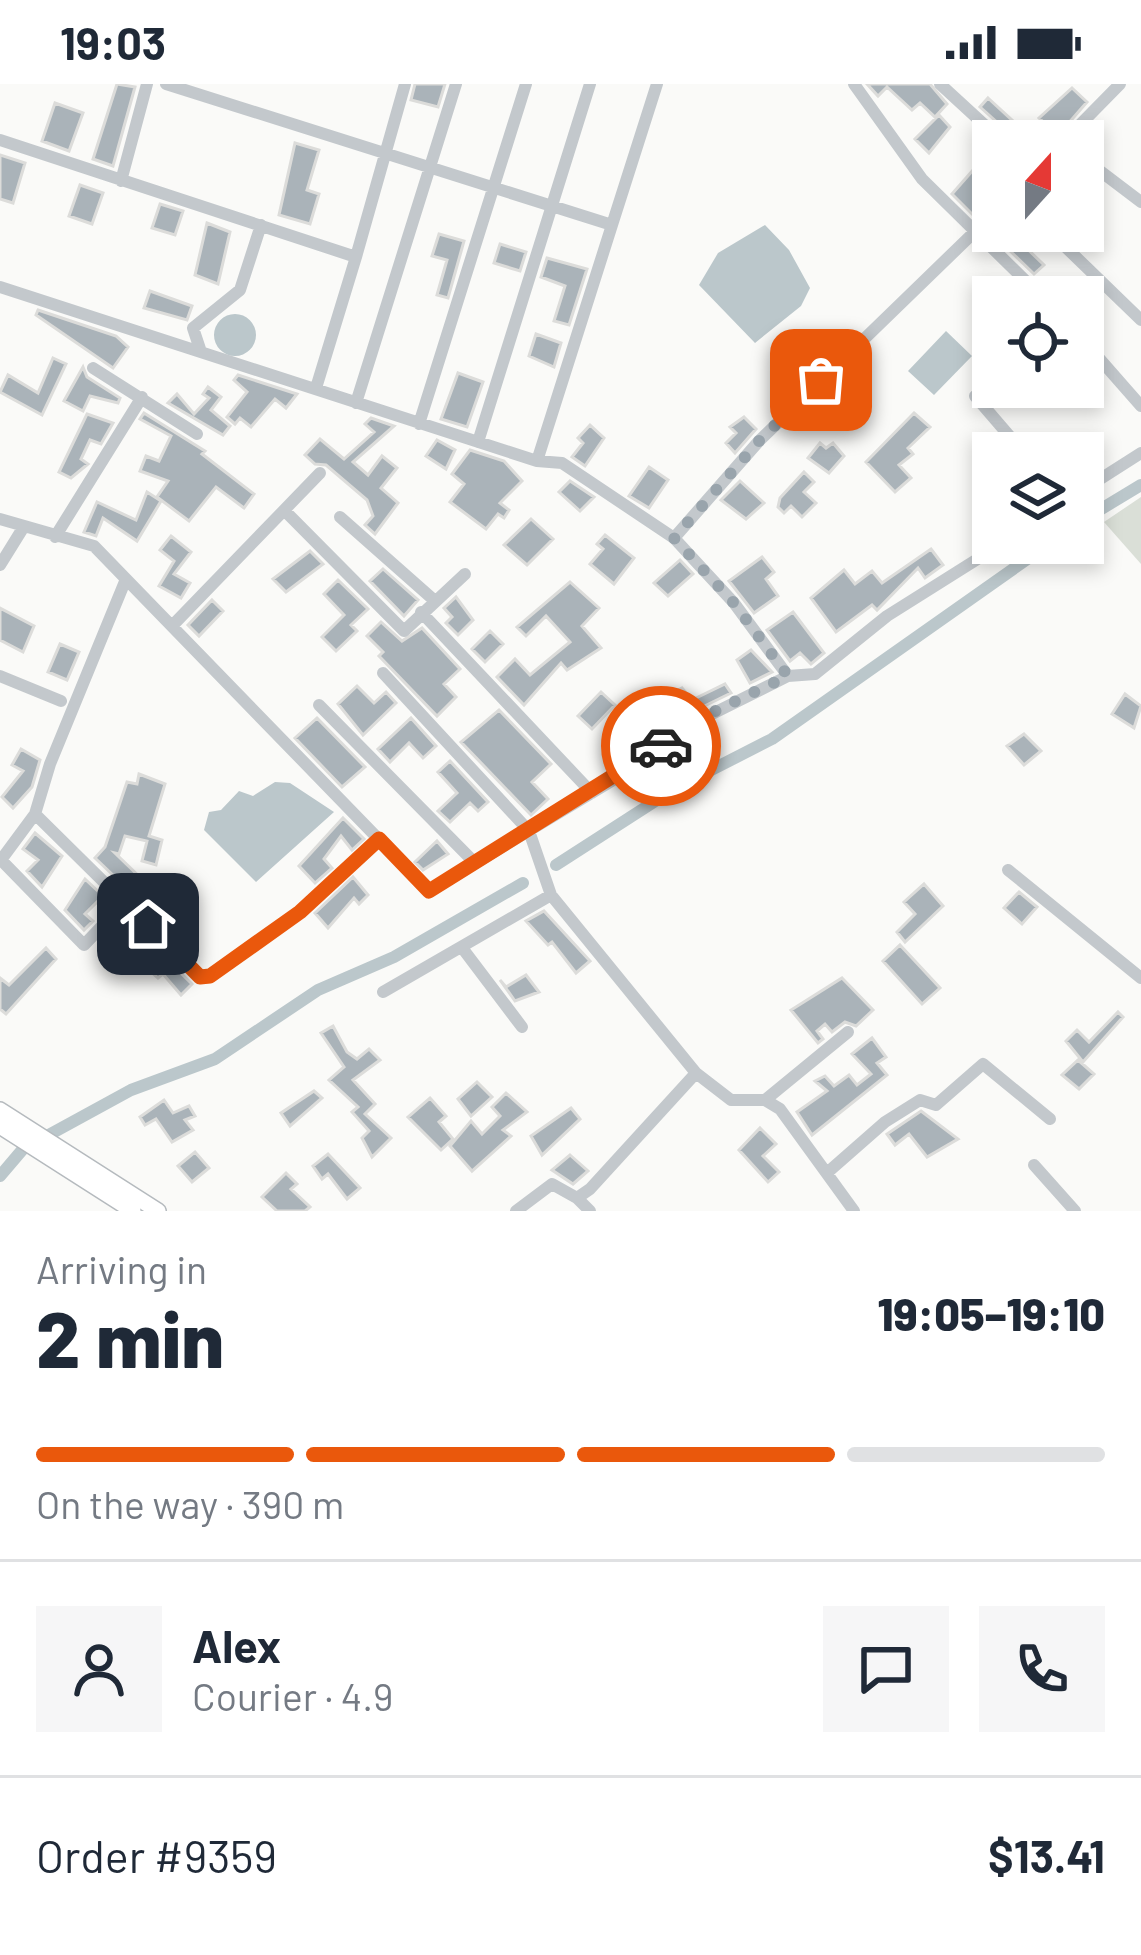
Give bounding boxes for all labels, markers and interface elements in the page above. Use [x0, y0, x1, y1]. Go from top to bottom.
text: 19:03 [60, 15, 166, 69]
north arrow [972, 120, 1104, 252]
map controls [972, 120, 1104, 564]
button: locate [972, 276, 1104, 408]
pin [770, 329, 872, 431]
icon: bag [788, 347, 854, 413]
button: layers [972, 432, 1104, 564]
courier [601, 686, 721, 806]
icon: car [628, 713, 694, 779]
pin [97, 873, 199, 975]
icon: home [115, 891, 181, 957]
text: Arriving in [36, 1245, 207, 1292]
text: 19:05–19:10 [878, 1286, 1105, 1340]
text: 2 min [36, 1290, 224, 1384]
text: On the way · 390 m [36, 1480, 344, 1527]
button: person [36, 1606, 162, 1732]
button: chat [823, 1606, 949, 1732]
button: phone [979, 1606, 1105, 1732]
text: Alex [192, 1618, 281, 1672]
text: Courier · 4.9 [192, 1672, 393, 1719]
text: Order #9359 [36, 1828, 277, 1882]
text: $13.41 [988, 1828, 1105, 1882]

